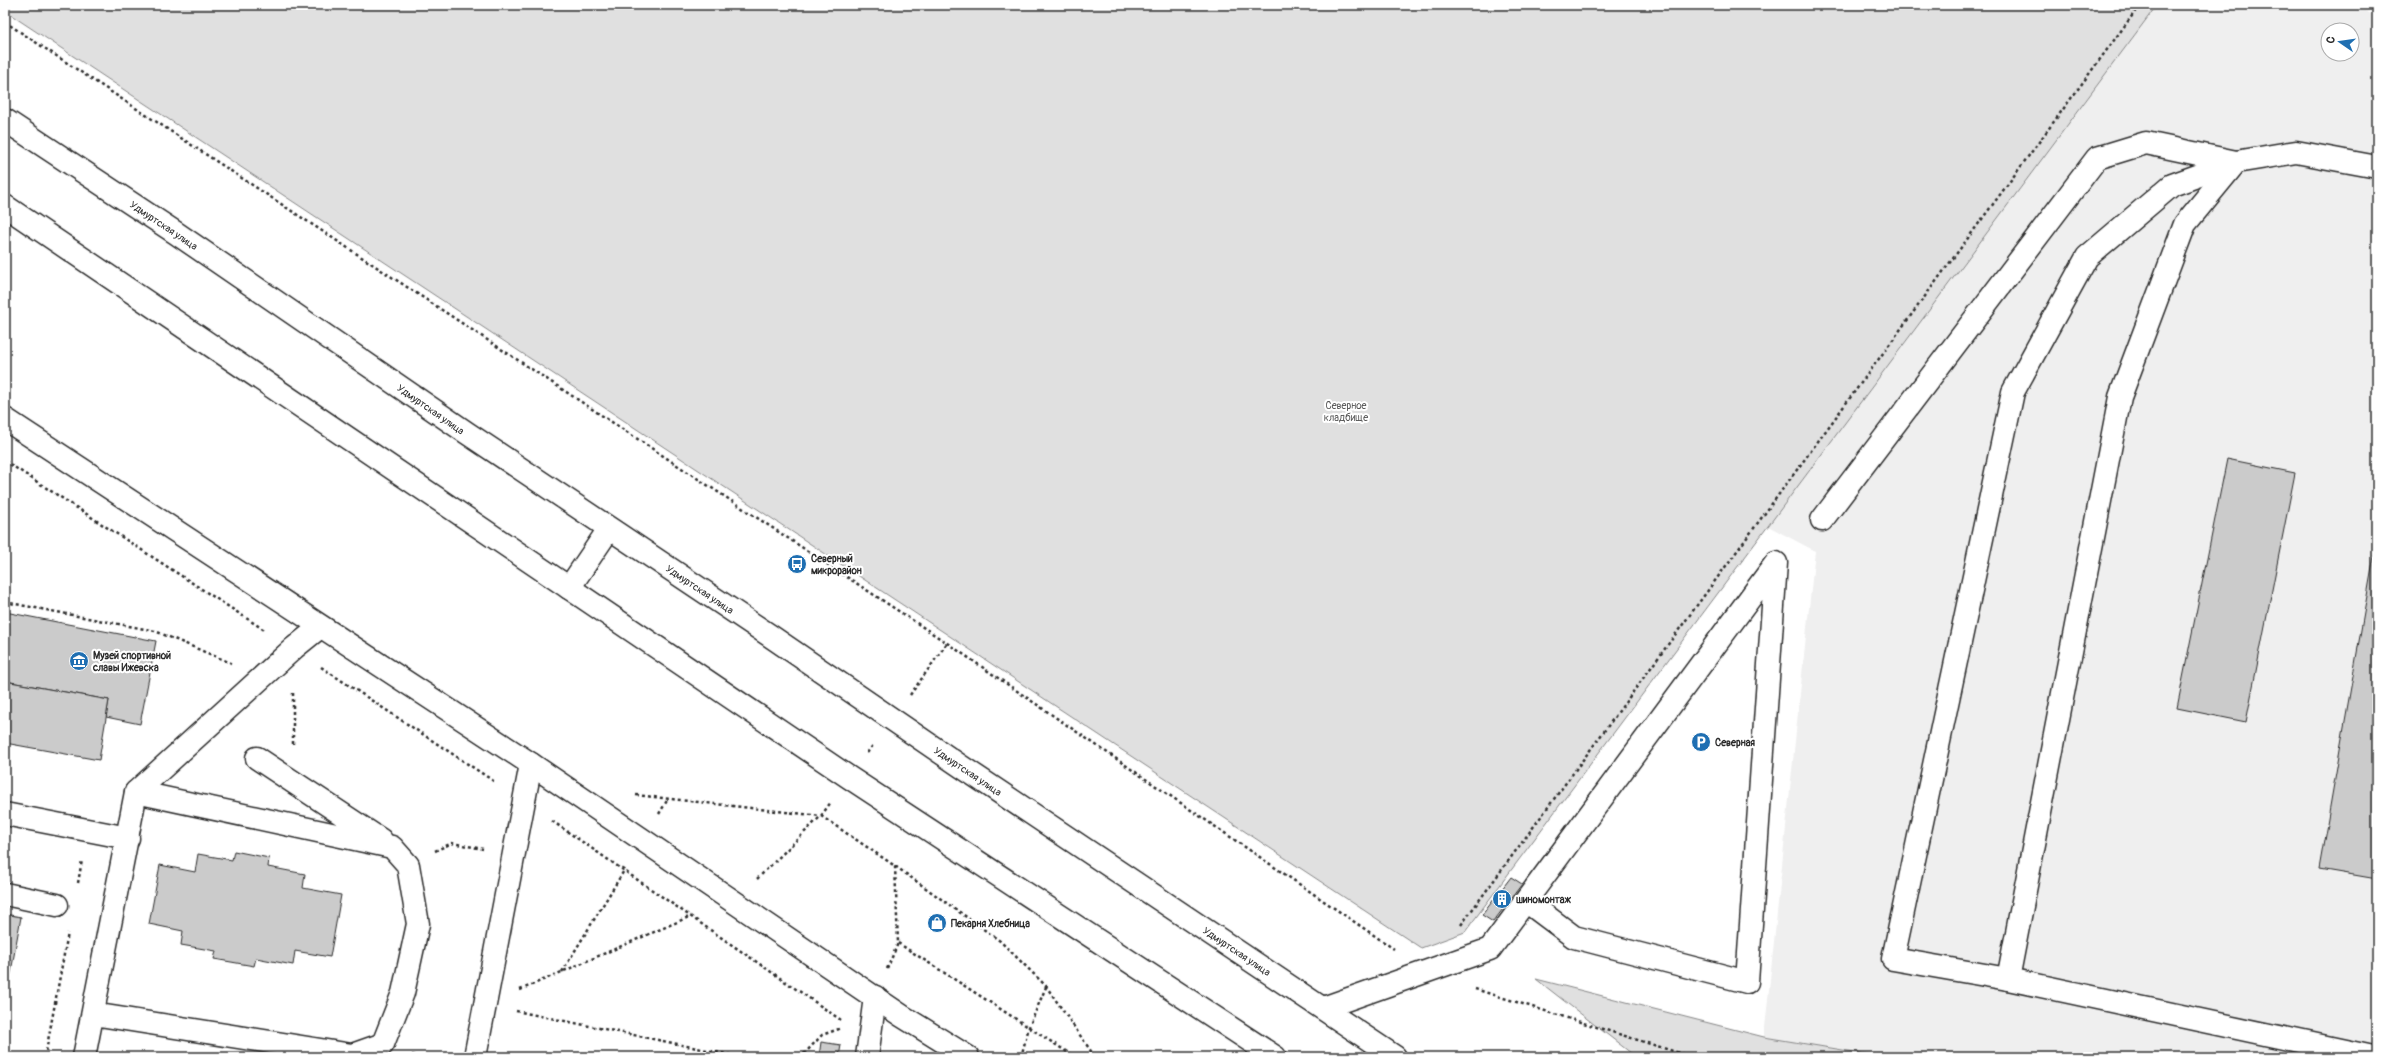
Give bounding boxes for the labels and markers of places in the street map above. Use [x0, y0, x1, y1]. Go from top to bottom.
bus stop icon: Северный микрорайон [786, 553, 808, 575]
place label: Северный микрорайон [811, 553, 862, 577]
museum icon: Музей спортивной славы Ижевска [68, 650, 90, 672]
place label: Музей спортивной славы Ижевска [92, 650, 171, 674]
parking icon: Северная [1690, 731, 1712, 753]
place label: Северная [1715, 737, 1755, 749]
building icon: шиномонтаж [1491, 888, 1513, 910]
place label: шиномонтаж [1516, 894, 1572, 906]
shop icon: Пекарня Хлебница [926, 912, 948, 934]
place label: Пекарня Хлебница [951, 918, 1030, 930]

